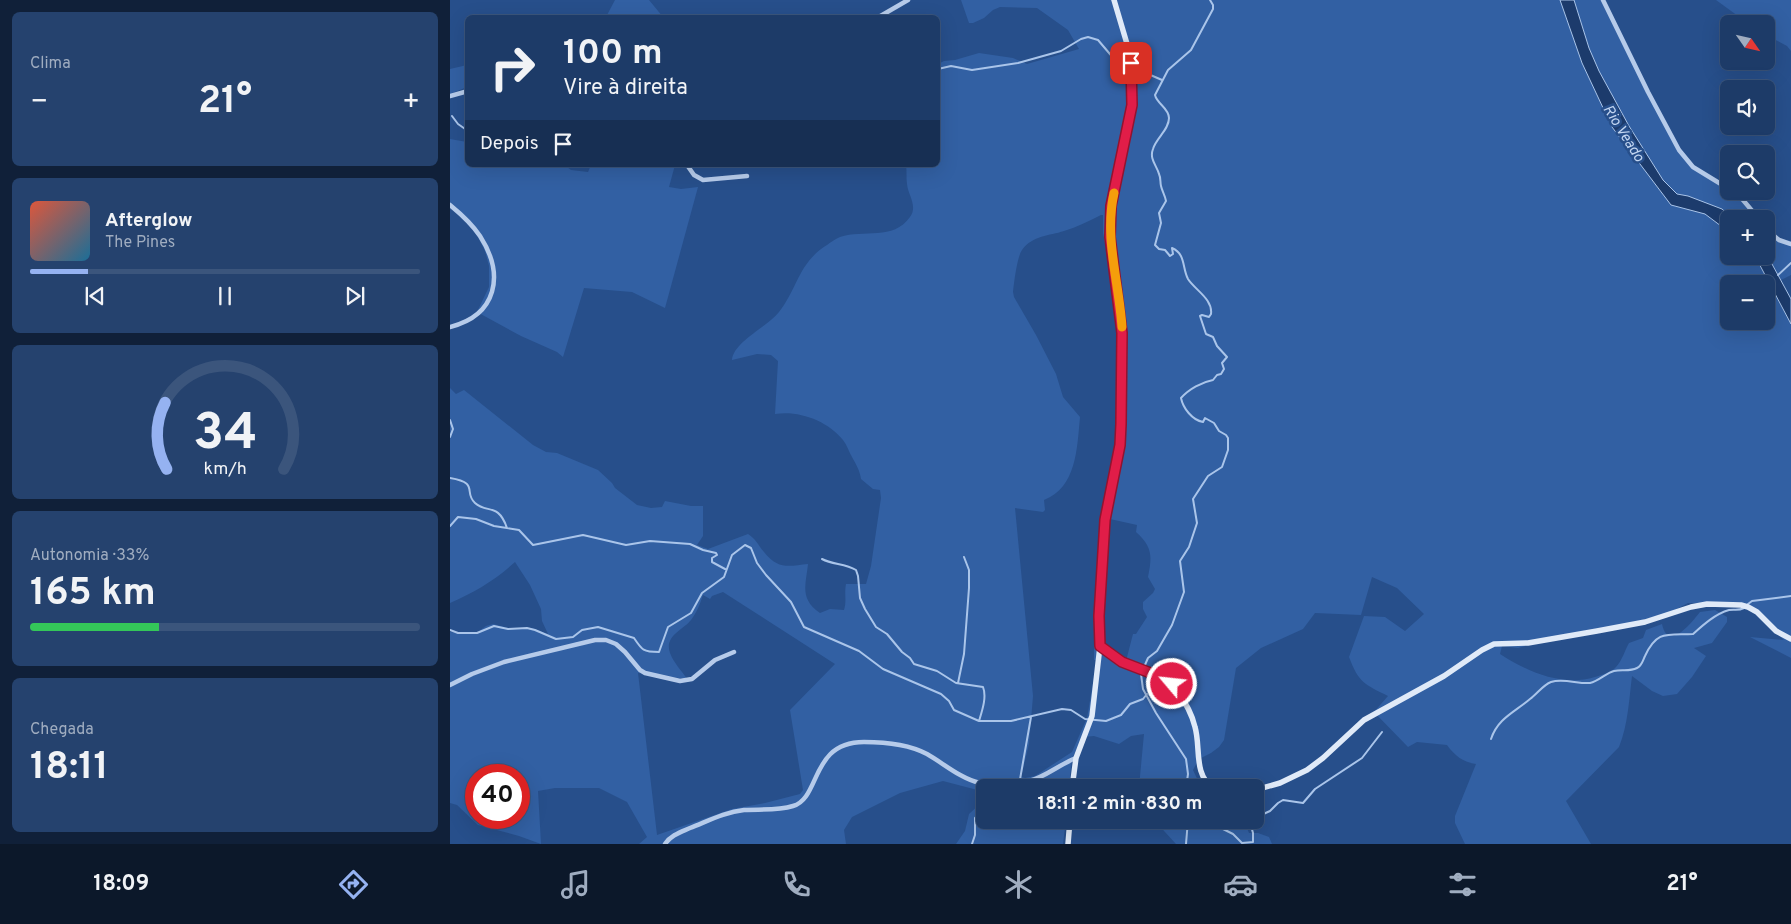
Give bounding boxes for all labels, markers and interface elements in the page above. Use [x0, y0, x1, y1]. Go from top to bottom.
north arrow [1720, 15, 1775, 70]
map controls [1720, 15, 1775, 330]
text: 100 m [563, 32, 663, 76]
icon: right [480, 35, 545, 100]
pin [1110, 42, 1152, 84]
icon: arrive [1117, 49, 1145, 77]
text: Clima [30, 54, 71, 74]
text: Vire à direita [563, 75, 688, 102]
text: 21° [198, 78, 252, 127]
button: sound [1720, 80, 1775, 135]
text: − [30, 85, 48, 121]
text: + [402, 85, 420, 121]
water label: Rio Veado [1598, 102, 1648, 166]
icon: arrive [549, 130, 577, 158]
text: Depois [480, 132, 539, 156]
button: search [1720, 145, 1775, 200]
text: Afterglow [105, 209, 193, 233]
button: + [1720, 210, 1775, 265]
text: The Pines [105, 233, 175, 253]
button: − [1720, 275, 1775, 330]
icon: previous [81, 282, 109, 310]
icon: pause [211, 282, 239, 310]
icon: next [341, 282, 369, 310]
text: 34 [193, 402, 257, 468]
text: km/h [203, 458, 247, 481]
text: Autonomia · 33% [30, 546, 149, 566]
text: 165 km [30, 570, 156, 619]
position arrow [1145, 657, 1197, 709]
text: Chegada [30, 720, 94, 740]
text: 18:11 [30, 744, 109, 793]
speed limit sign: 40 [465, 764, 530, 829]
text: 18:11 · 2 min · 830 m [1038, 792, 1202, 816]
icon: directions [336, 867, 371, 902]
icon: music [558, 867, 593, 902]
icon: phone [779, 867, 814, 902]
icon: climate [1001, 867, 1036, 902]
icon: car [1223, 867, 1258, 902]
icon: filters [1445, 867, 1480, 902]
text: 18:09 [93, 871, 149, 898]
text: 21° [1666, 871, 1698, 898]

